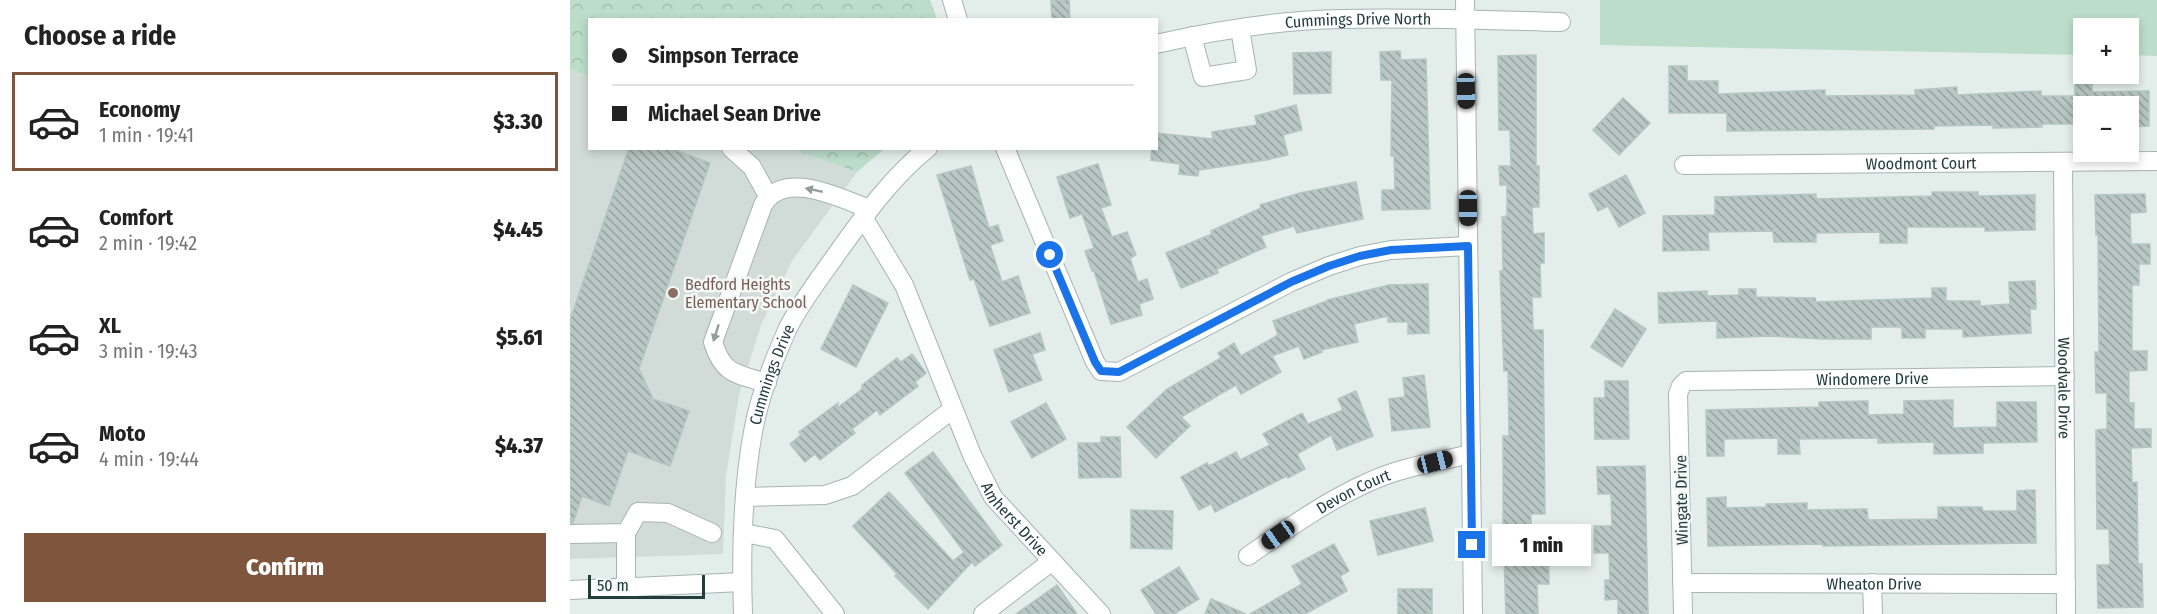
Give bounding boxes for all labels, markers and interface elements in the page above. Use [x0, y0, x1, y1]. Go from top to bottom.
street label: Cummings Drive North [1284, 9, 1431, 32]
map controls [2073, 18, 2139, 162]
button: + [2073, 18, 2139, 84]
text: Choose a ride [24, 20, 176, 52]
text: Simpson Terrace [648, 42, 799, 69]
car [1457, 73, 1475, 109]
icon: car [27, 95, 81, 149]
text: Economy [99, 96, 180, 123]
button: − [2073, 96, 2139, 162]
text: Michael Sean Drive [648, 100, 821, 127]
text: $3.30 [493, 108, 543, 135]
text: 1 min · 19:41 [99, 123, 194, 147]
street label: Woodmont Court [1865, 154, 1977, 173]
one-way arrow [804, 185, 823, 194]
car [1459, 190, 1477, 226]
icon: car [27, 203, 81, 257]
text: Comfort [99, 204, 173, 231]
text: $4.45 [493, 216, 543, 243]
text: 2 min · 19:42 [99, 231, 197, 255]
route start [1036, 241, 1063, 268]
place label: Bedford Heights Elementary School [685, 275, 807, 312]
marker: Bedford Heights Elementary School [666, 286, 680, 300]
icon: car [27, 311, 81, 365]
text: XL [99, 312, 121, 339]
street label: Cummings Drive [746, 321, 798, 427]
text: $5.61 [496, 324, 543, 351]
one-way arrow [711, 324, 721, 342]
street label: Woodvale Drive [2054, 337, 2074, 439]
text: 3 min · 19:43 [99, 339, 197, 363]
street label: Windomere Drive [1816, 369, 1929, 389]
icon: car [27, 419, 81, 473]
text: Moto [99, 420, 146, 447]
text: $4.37 [495, 432, 543, 459]
text: 4 min · 19:44 [99, 447, 199, 471]
car [1415, 449, 1455, 475]
street label: Wingate Drive [1671, 455, 1692, 545]
street label: Devon Court [1313, 465, 1394, 518]
street label: Amherst Drive [977, 479, 1052, 560]
car [1258, 517, 1298, 553]
callout: 1 min [1493, 524, 1592, 566]
route end [1458, 531, 1485, 558]
button: Confirm [24, 533, 546, 602]
text: 1 min [1520, 533, 1563, 557]
scale bar [588, 572, 705, 600]
street label: Wheaton Drive [1826, 574, 1922, 594]
text: 50 m [597, 576, 629, 595]

